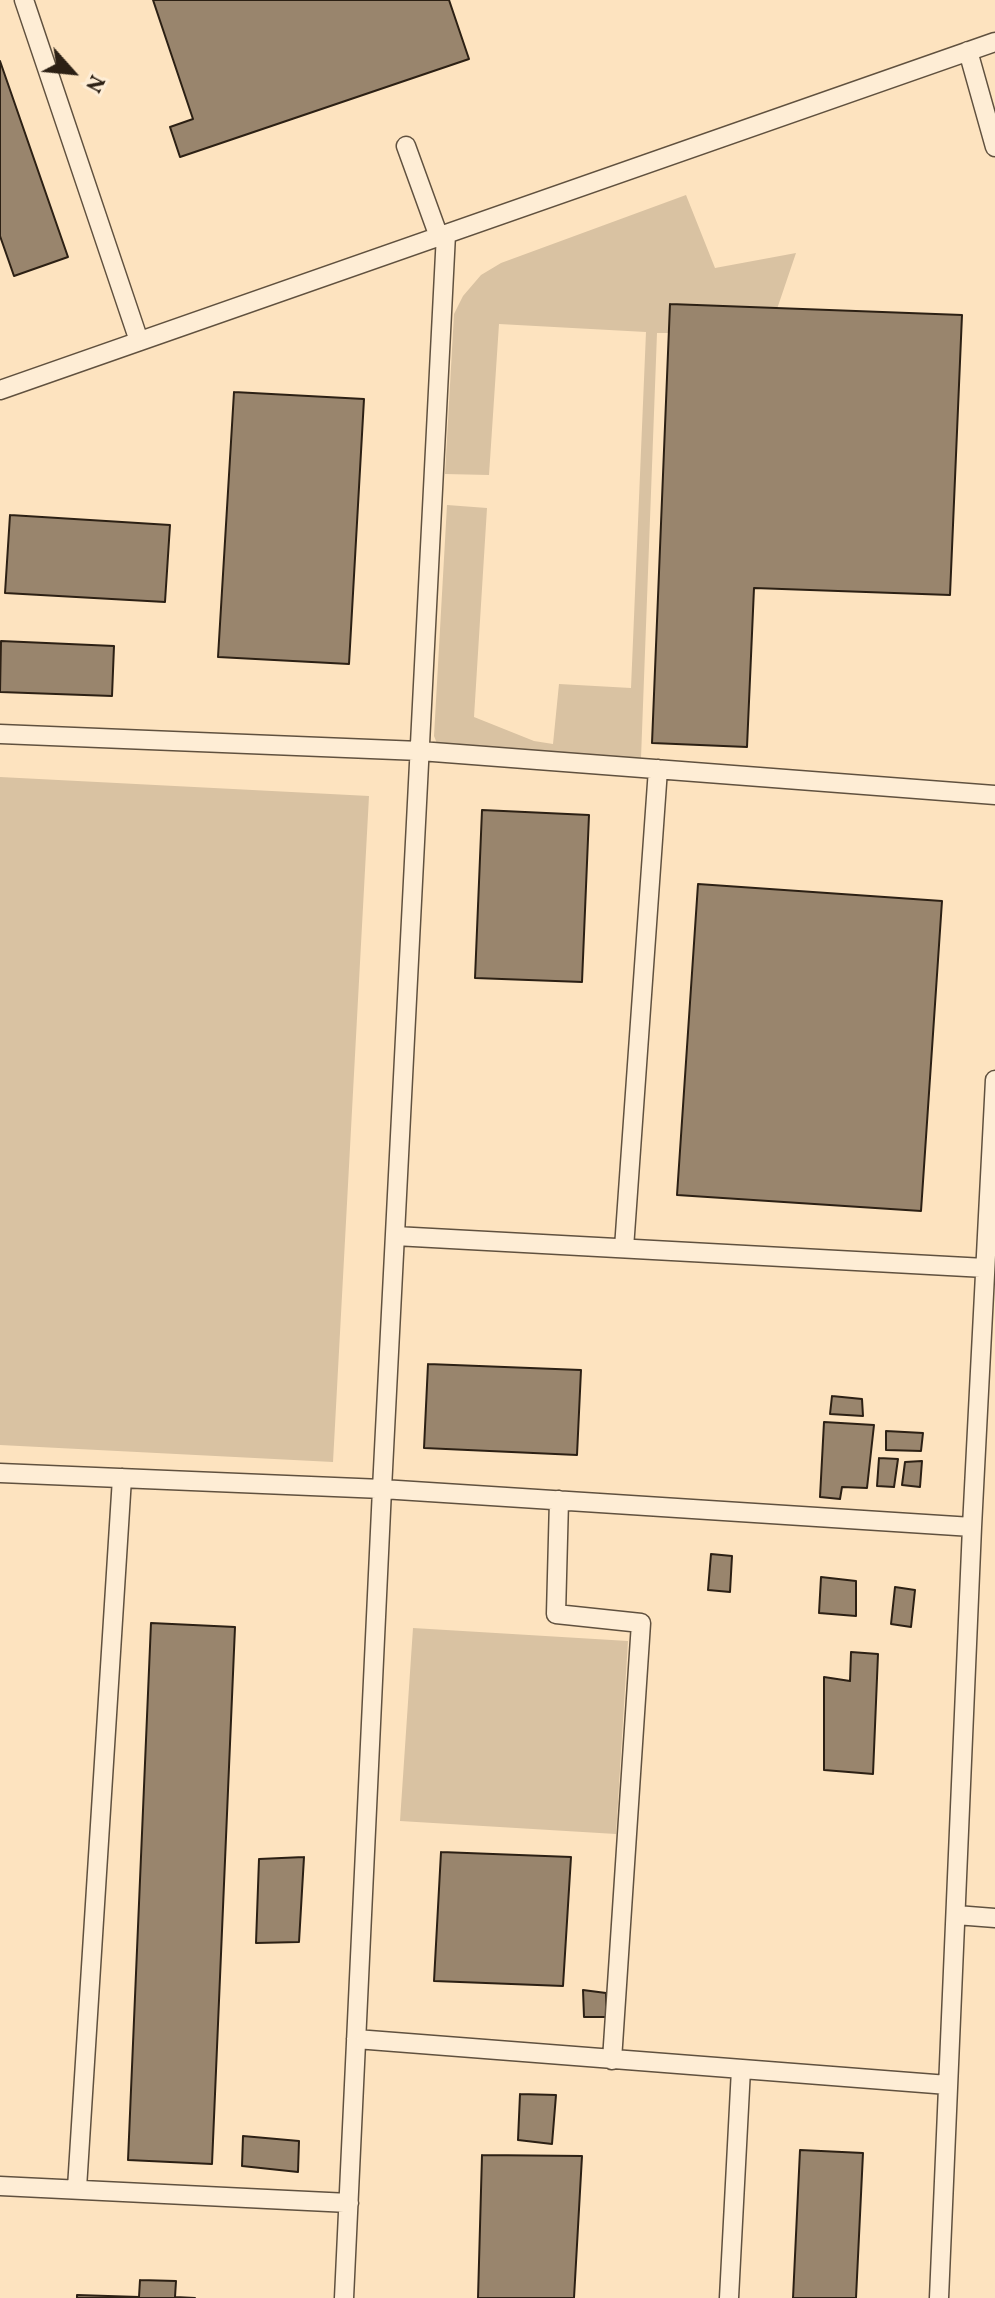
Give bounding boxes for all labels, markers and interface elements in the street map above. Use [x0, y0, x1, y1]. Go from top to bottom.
north arrow [32, 32, 112, 112]
text: N [76, 69, 111, 97]

